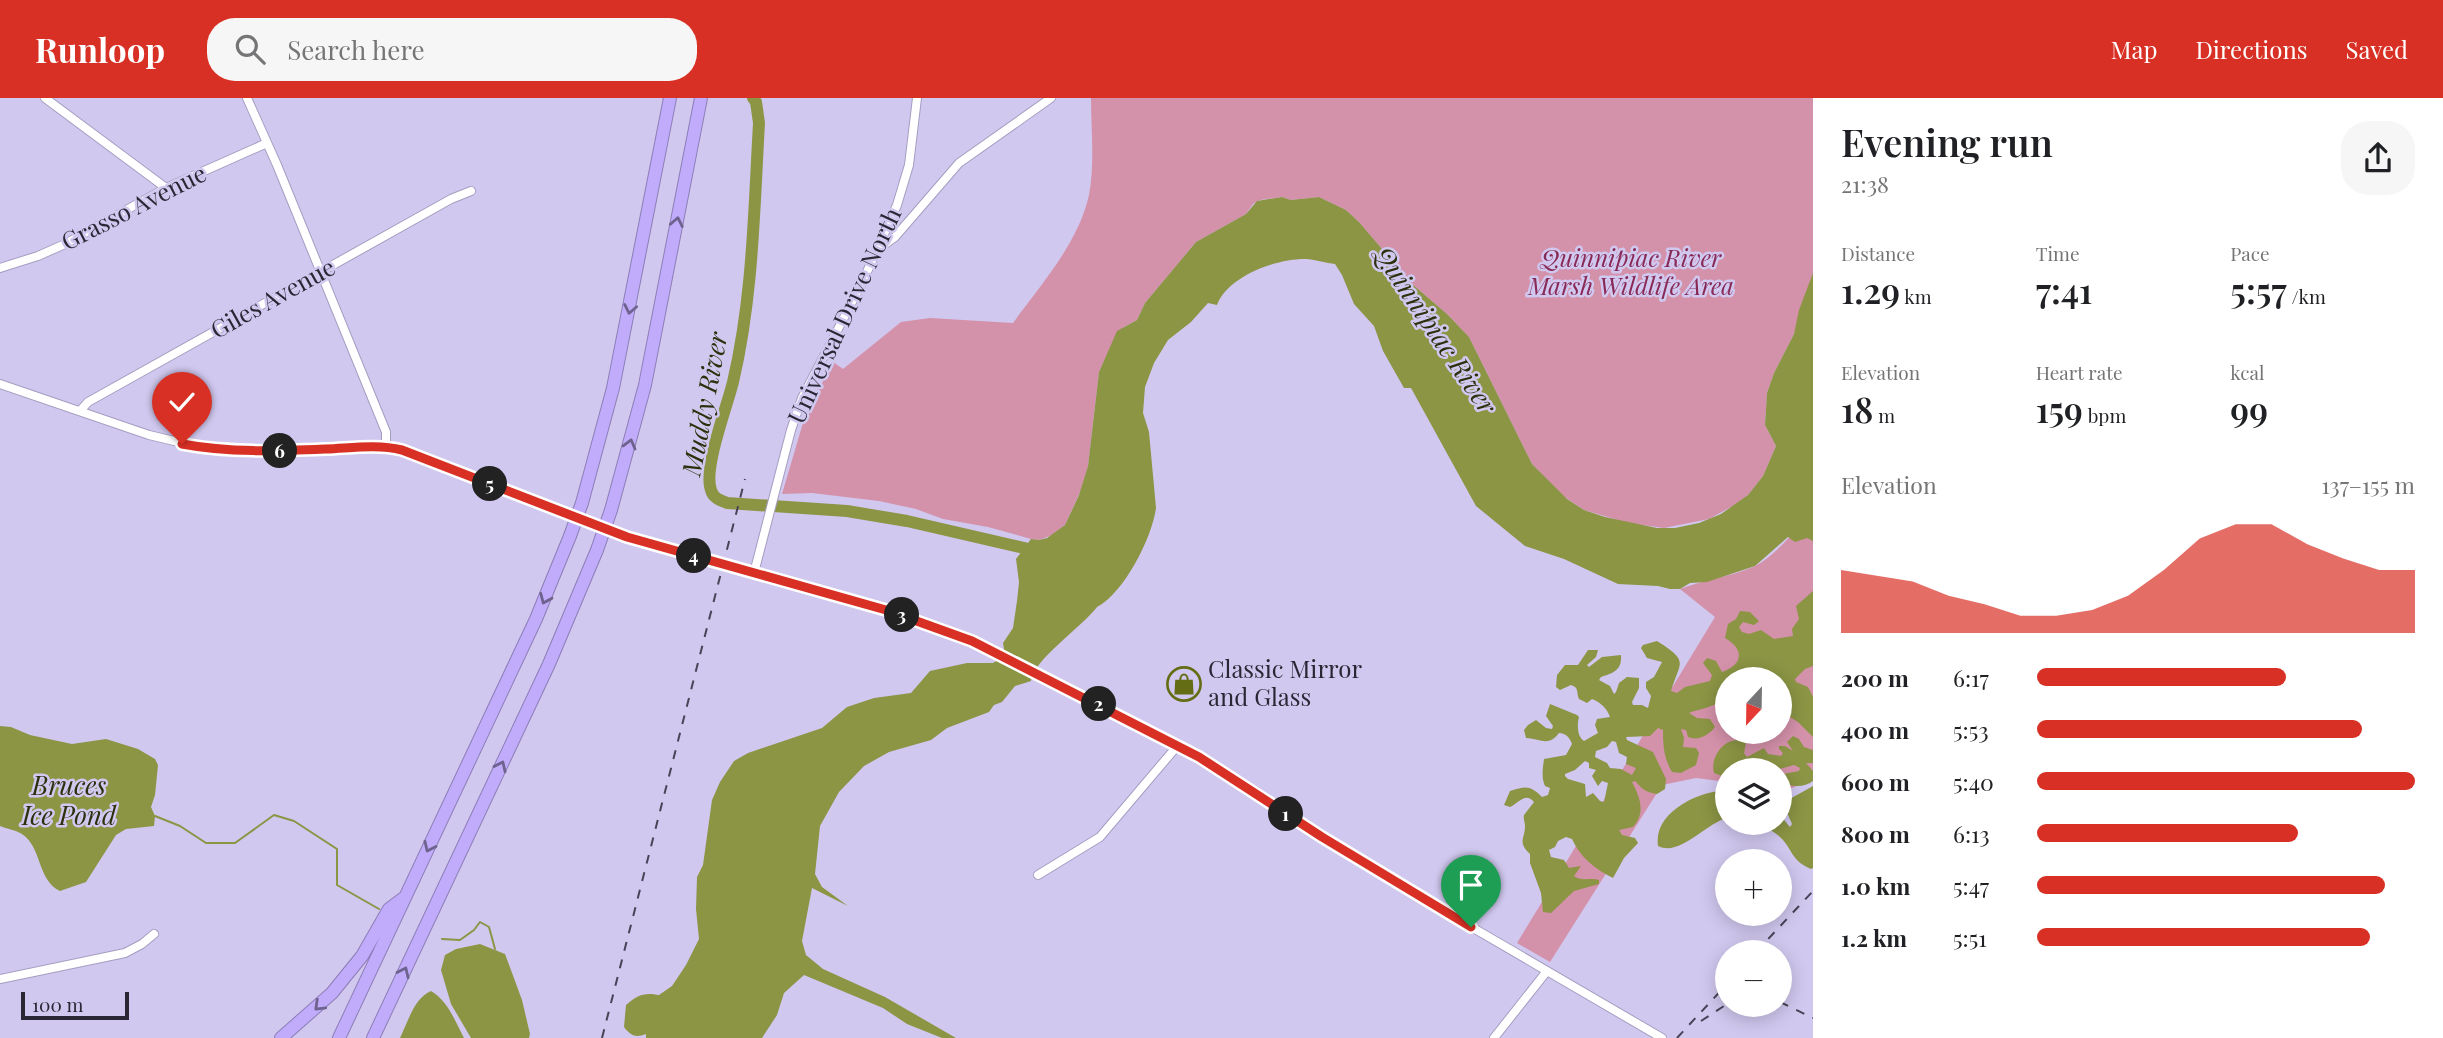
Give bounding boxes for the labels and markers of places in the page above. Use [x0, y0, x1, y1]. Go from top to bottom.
pin [152, 372, 212, 444]
pin: 6 [262, 434, 298, 468]
pin: 5 [472, 466, 508, 502]
pin: 4 [676, 538, 712, 574]
pin: 3 [884, 598, 920, 632]
place label: Classic Mirror and Glass [1208, 652, 1362, 712]
shop icon: Classic Mirror and Glass [1165, 665, 1203, 703]
pin: 2 [1082, 686, 1116, 722]
pin: 1 [1268, 796, 1304, 832]
pin [1441, 855, 1501, 927]

